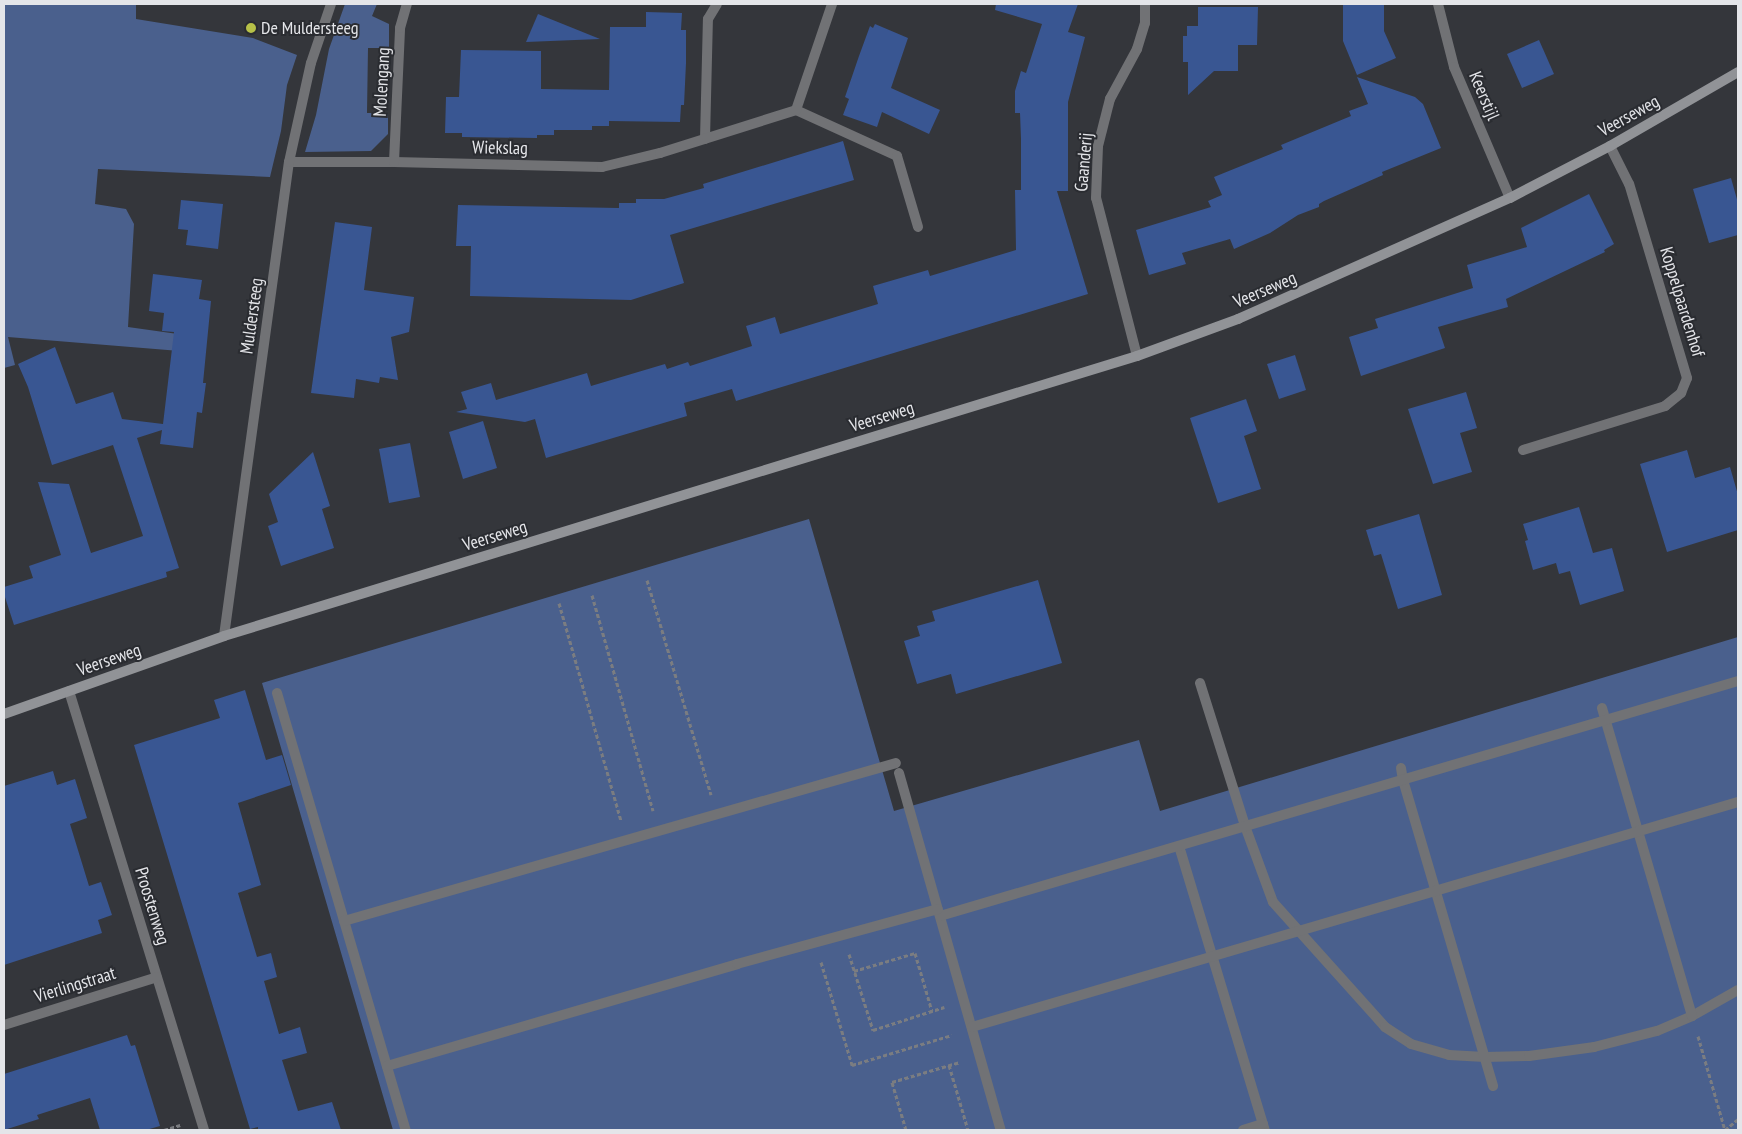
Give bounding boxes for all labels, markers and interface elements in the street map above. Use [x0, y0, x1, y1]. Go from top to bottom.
place label: De Muldersteeg [261, 17, 359, 39]
marker: De Muldersteeg [245, 22, 257, 34]
street label: Molengang [369, 47, 395, 117]
street label: Keerstijl [1464, 68, 1504, 124]
street label: Veerseweg [1595, 91, 1663, 141]
street label: Gaanderij [1071, 132, 1097, 192]
street label: Wiekslag [472, 137, 528, 159]
street label: Koppelpaardenhof [1655, 244, 1709, 360]
street label: Veerseweg [1230, 267, 1300, 313]
street label: Muldersteeg [236, 276, 268, 356]
street label: Veerseweg [847, 397, 917, 437]
street label: Veerseweg [460, 516, 530, 556]
street label: Veerseweg [74, 639, 144, 681]
street label: Proostenweg [130, 865, 174, 947]
street label: Vierlingstraat [32, 962, 118, 1008]

